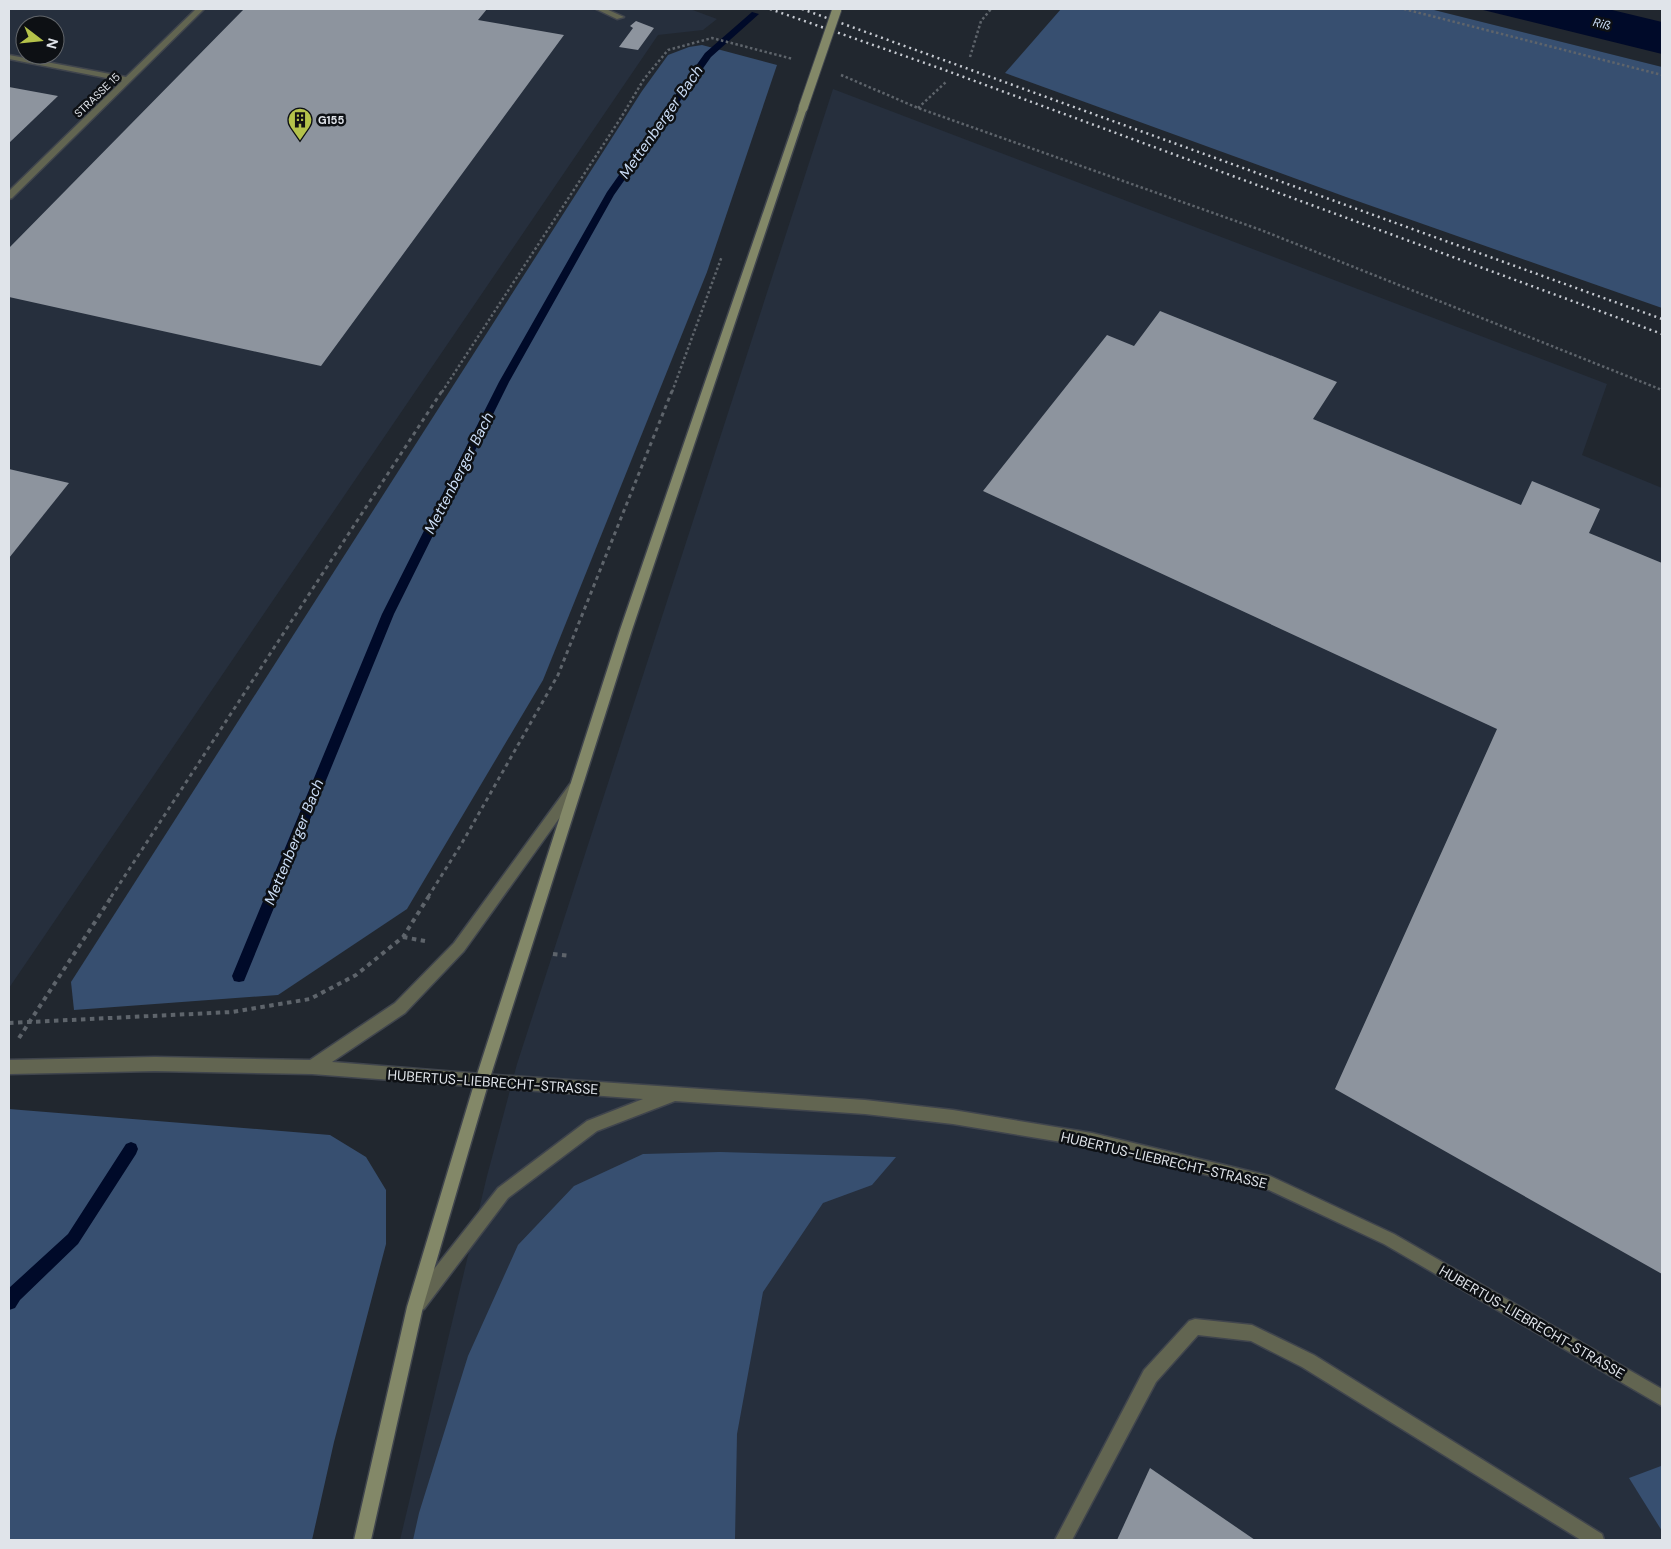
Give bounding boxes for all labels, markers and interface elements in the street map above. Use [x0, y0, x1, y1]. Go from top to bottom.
water label: Riß [1591, 14, 1613, 34]
north arrow [15, 15, 65, 65]
text: N [42, 36, 63, 51]
water label: Mettenberger Bach [614, 61, 708, 183]
street label: STRASSE 15 [71, 70, 123, 120]
building icon: G155 [287, 107, 313, 141]
place label: G155 [318, 113, 344, 127]
water label: Mettenberger Bach [420, 408, 499, 537]
water label: Mettenberger Bach [260, 776, 329, 908]
street label: HUBERTUS-LIEBRECHT-STRASSE [387, 1066, 599, 1098]
street label: HUBERTUS-LIEBRECHT-STRASSE [1059, 1127, 1269, 1193]
street label: HUBERTUS-LIEBRECHT-STRASSE [1436, 1261, 1628, 1383]

